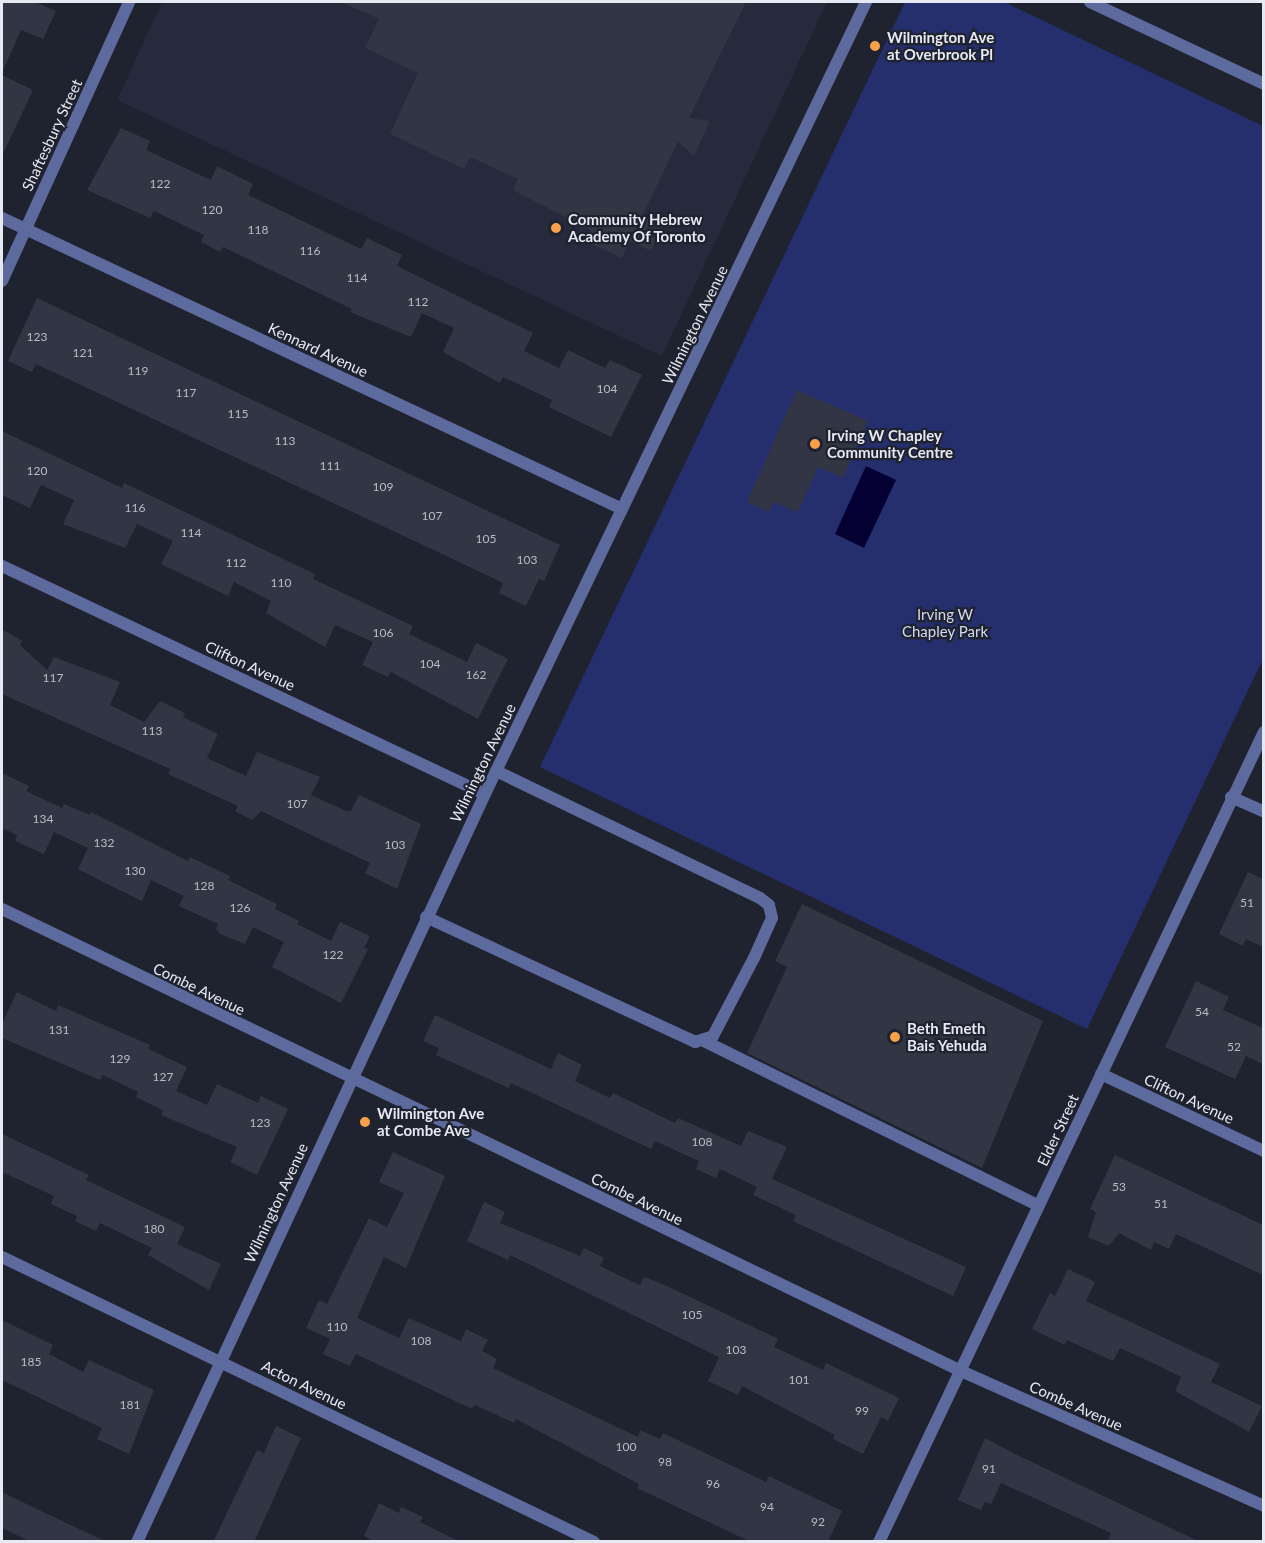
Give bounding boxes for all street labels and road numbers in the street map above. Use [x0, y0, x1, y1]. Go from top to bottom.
street label: Shaftesbury Street [18, 76, 86, 194]
street label: Wilmington Avenue [658, 262, 732, 388]
street label: Kennard Avenue [265, 319, 371, 381]
street label: Clifton Avenue [202, 637, 298, 695]
street label: Wilmington Avenue [446, 700, 520, 826]
street label: Combe Avenue [150, 959, 248, 1019]
street label: Clifton Avenue [1141, 1070, 1237, 1128]
street label: Elder Street [1034, 1091, 1082, 1169]
street label: Wilmington Avenue [240, 1140, 312, 1266]
street label: Combe Avenue [588, 1169, 686, 1229]
street label: Acton Avenue [258, 1357, 350, 1413]
street label: Combe Avenue [1026, 1377, 1126, 1435]

